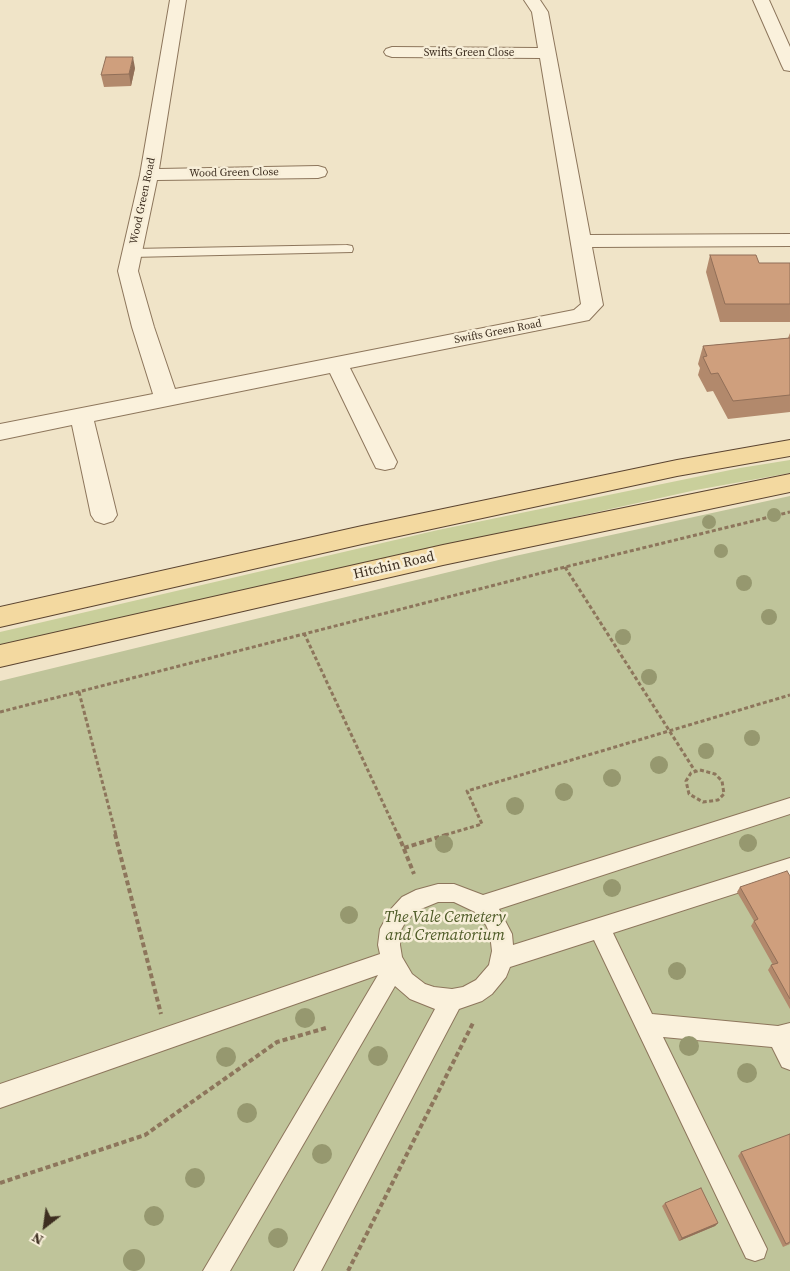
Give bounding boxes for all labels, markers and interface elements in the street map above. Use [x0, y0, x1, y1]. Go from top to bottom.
street label: Swifts Green Close [424, 46, 514, 60]
street label: Wood Green Road [127, 157, 159, 245]
street label: Wood Green Close [189, 166, 279, 180]
street label: Swifts Green Road [453, 317, 543, 347]
street label: Hitchin Road [352, 549, 436, 583]
park label: The Vale Cemetery and Crematorium [384, 908, 506, 946]
north arrow [20, 1201, 70, 1251]
text: N [28, 1228, 47, 1250]

